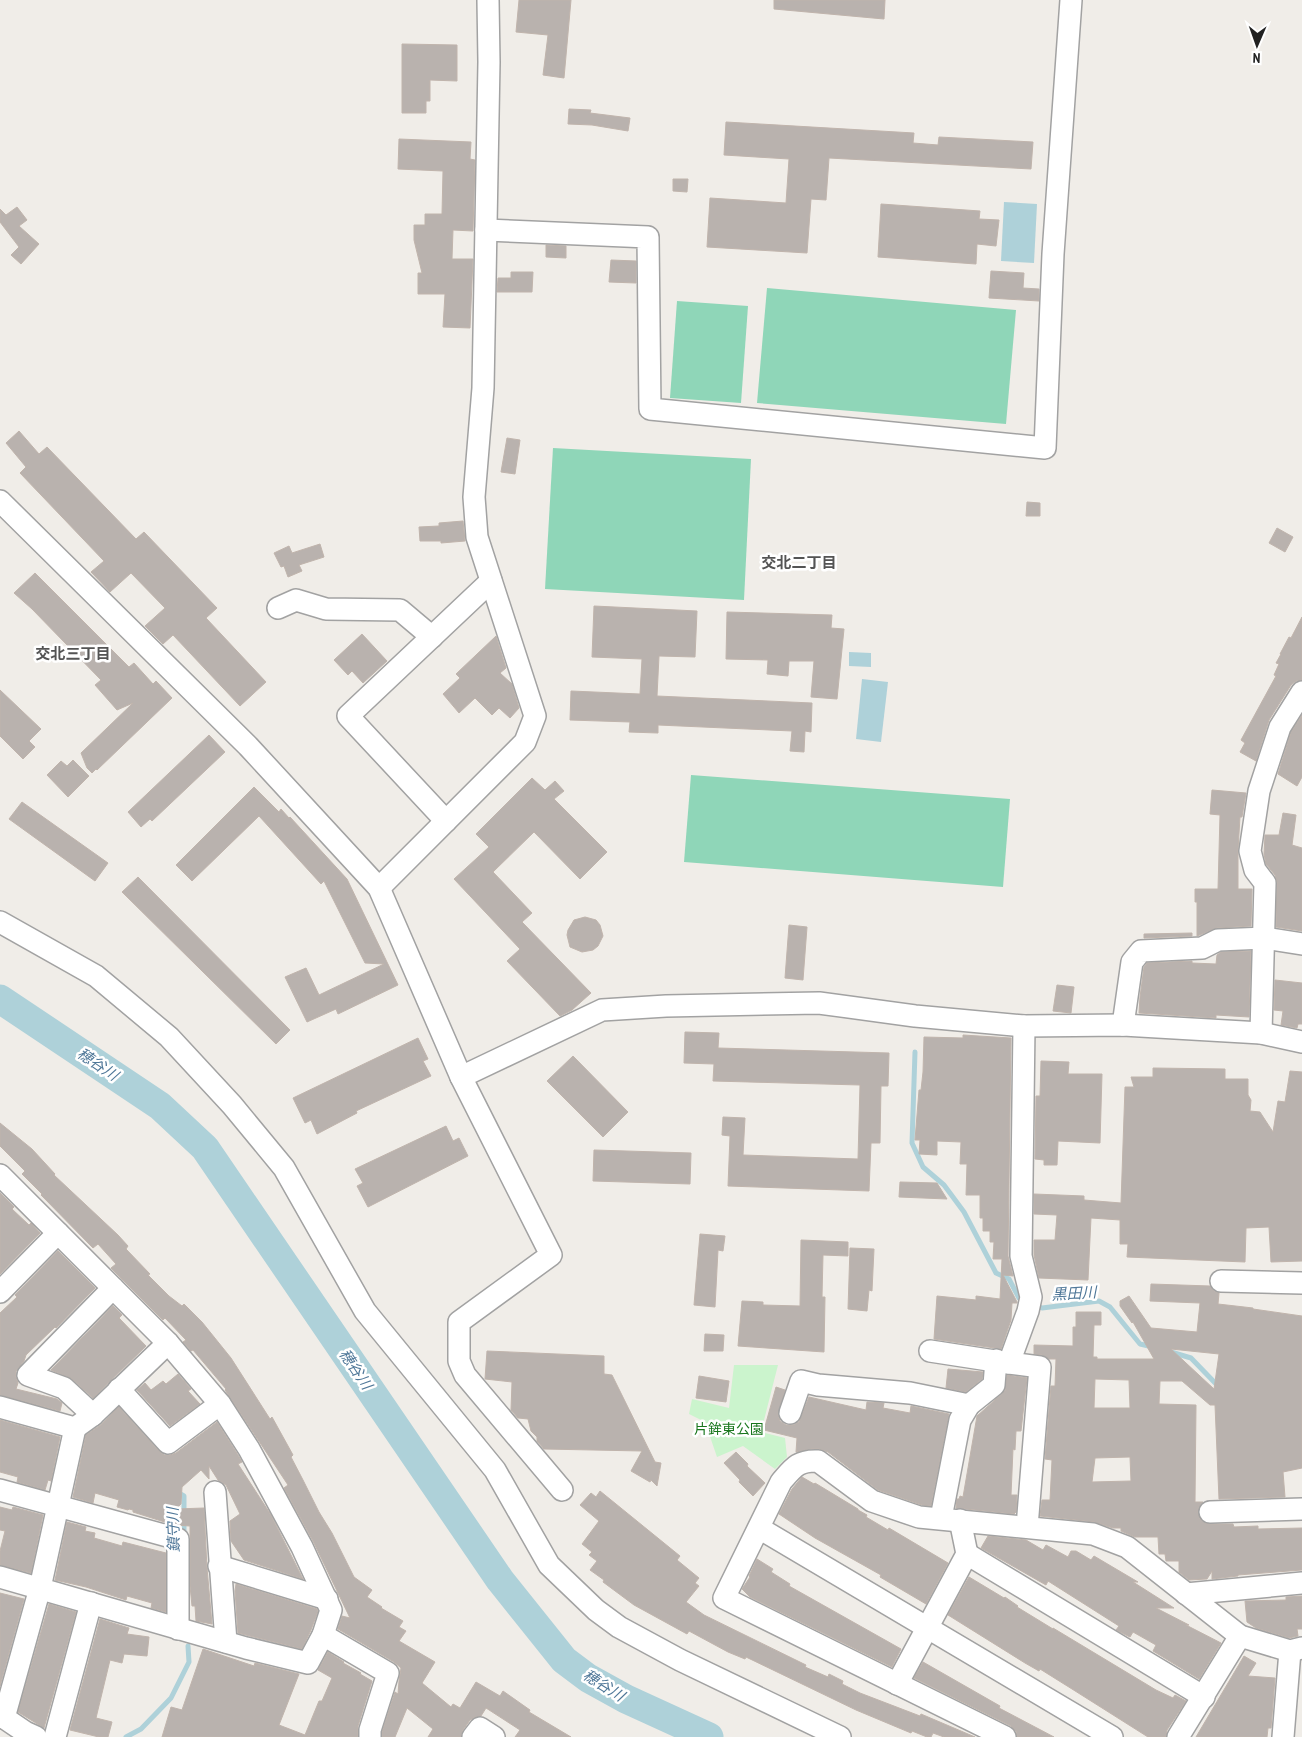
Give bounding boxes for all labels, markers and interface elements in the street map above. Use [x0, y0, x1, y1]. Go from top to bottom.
north arrow [1232, 20, 1282, 70]
text: N [1252, 49, 1261, 67]
district label: 交北二丁目 [761, 553, 837, 572]
district label: 交北三丁目 [35, 644, 111, 663]
water label: 穂谷川 [74, 1044, 124, 1086]
water label: 黒田川 [1051, 1282, 1099, 1304]
water label: 穂谷川 [336, 1345, 378, 1395]
park label: 片鉾東公園 [694, 1420, 764, 1438]
water label: 鎮守川 [163, 1505, 183, 1553]
water label: 穂谷川 [580, 1665, 630, 1706]

